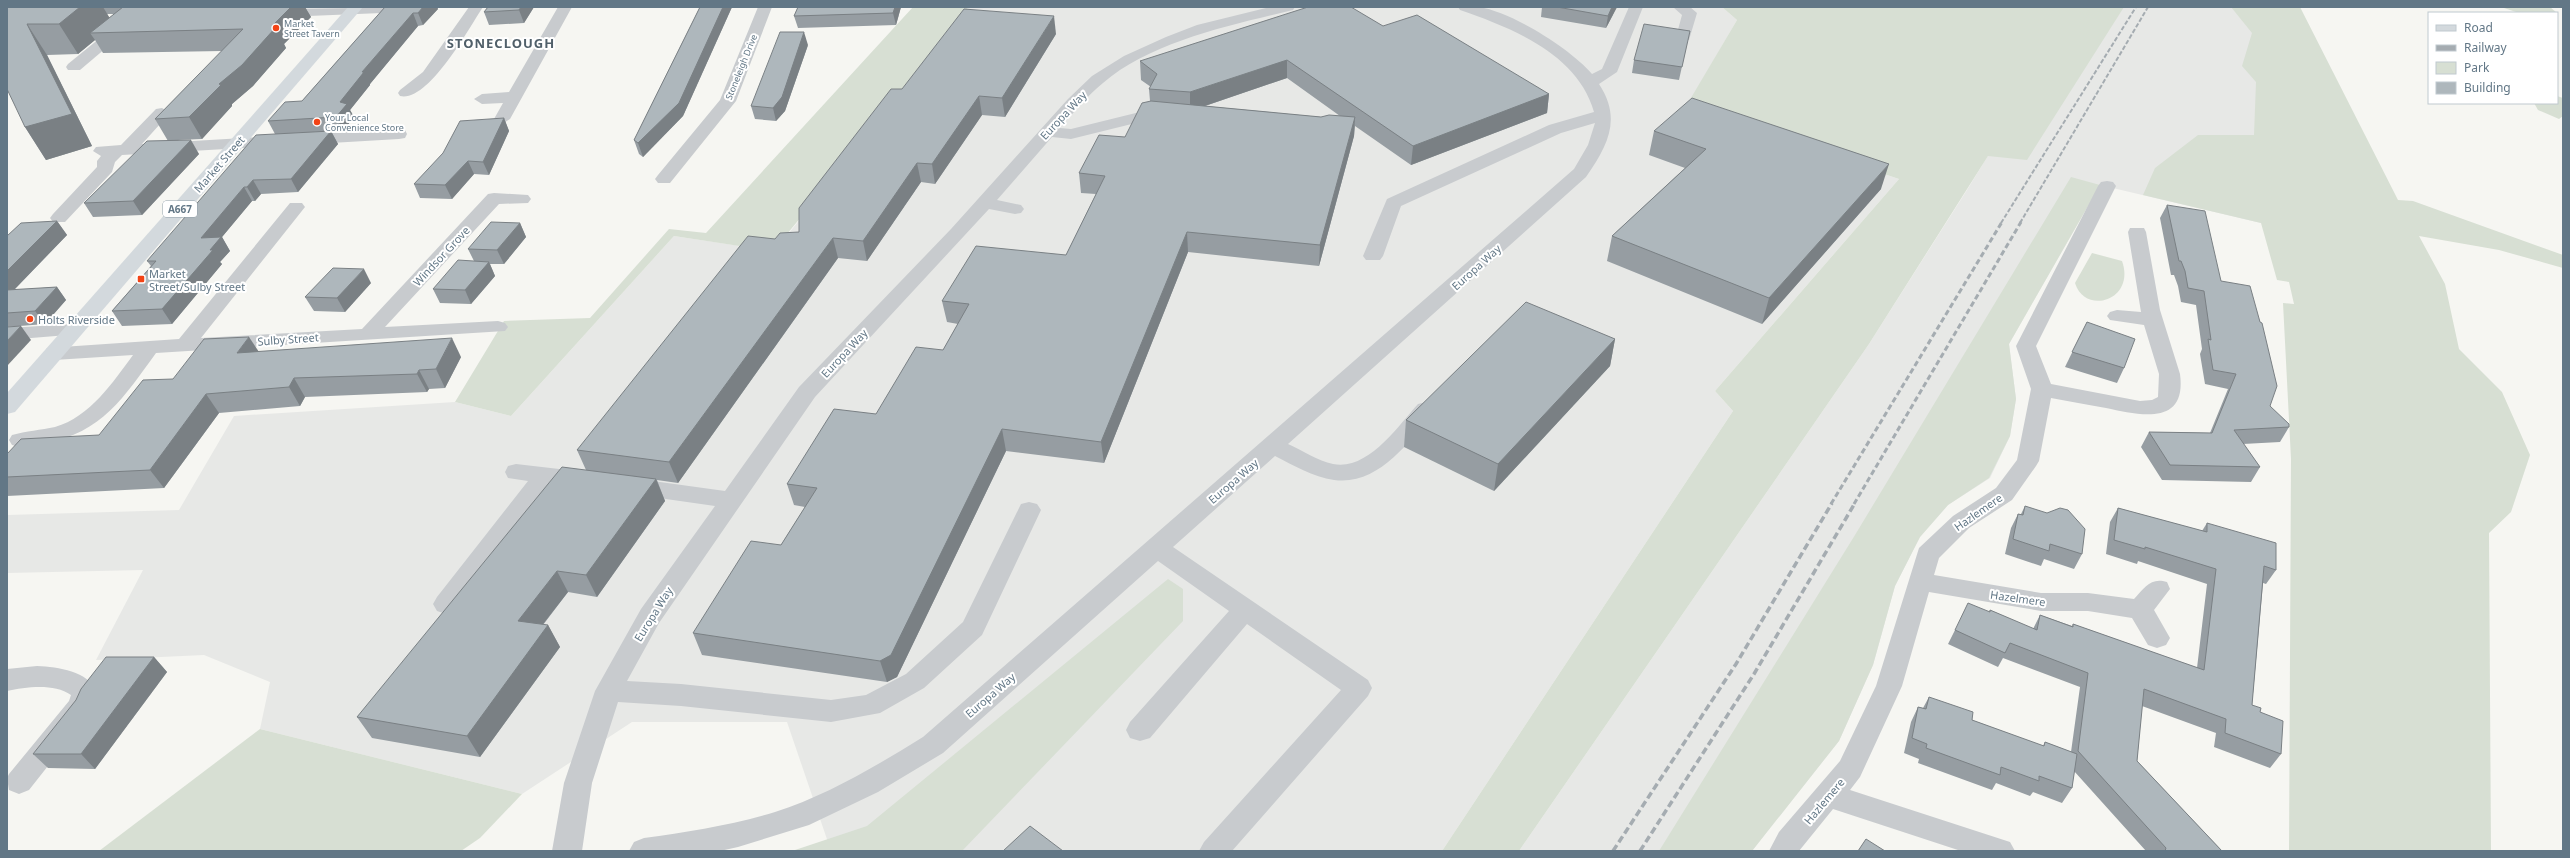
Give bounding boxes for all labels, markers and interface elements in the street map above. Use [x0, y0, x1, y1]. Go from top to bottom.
legend [2428, 12, 2558, 104]
place label: Market Street Tavern [284, 17, 340, 40]
text: Road [2464, 19, 2493, 36]
marker: Market Street Tavern [271, 23, 281, 33]
street label: Stoneleigh Drive [722, 32, 760, 102]
district label: STONECLOUGH [447, 34, 555, 52]
text: Railway [2464, 39, 2508, 56]
text: Park [2464, 59, 2490, 76]
text: Building [2464, 79, 2511, 96]
street label: Europa Way [1037, 87, 1090, 143]
place label: Your Local Convenience Store [325, 111, 404, 134]
marker: Your Local Convenience Store [312, 117, 322, 127]
street label: Market Street [190, 133, 248, 195]
road number: A667 [163, 201, 197, 217]
street label: Windsor Grove [409, 223, 473, 289]
street label: Europa Way [1448, 241, 1504, 293]
place label: Market Street/Sulby Street [149, 266, 245, 294]
marker: Market Street/Sulby Street [136, 274, 146, 284]
place label: Holts Riverside [38, 312, 115, 327]
marker: Holts Riverside [25, 314, 35, 324]
street label: Europa Way [818, 325, 871, 381]
street label: Sulby Street [257, 329, 319, 349]
street label: Europa Way [1205, 455, 1261, 507]
street label: Hazlemere [1951, 490, 2005, 534]
street label: Europa Way [630, 584, 676, 644]
street label: Hazelmere [1989, 587, 2047, 609]
street label: Europa Way [962, 669, 1018, 721]
street label: Hazlemere [1800, 775, 1848, 827]

